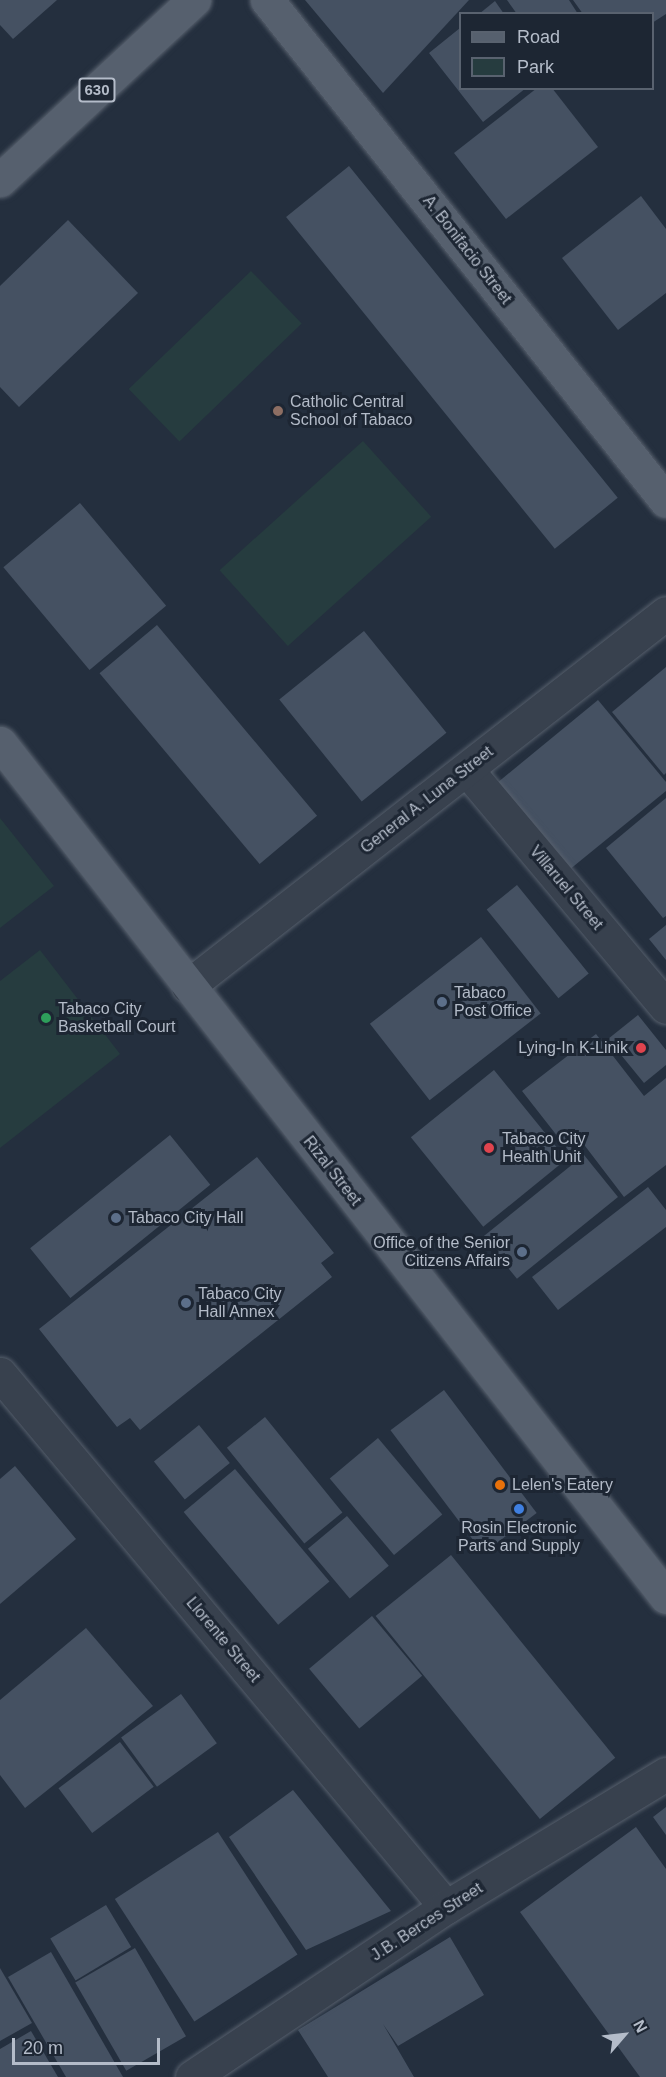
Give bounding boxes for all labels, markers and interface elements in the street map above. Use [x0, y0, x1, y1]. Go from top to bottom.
legend [459, 12, 654, 90]
text: Road [517, 27, 560, 47]
text: Park [517, 57, 554, 77]
road number: 630 [78, 78, 116, 102]
street label: A. Bonifacio Street [419, 192, 515, 308]
place label: Catholic Central School of Tabaco [290, 392, 413, 430]
marker: Catholic Central School of Tabaco [271, 404, 285, 418]
street label: General A. Luna Street [357, 742, 497, 858]
street label: Villaruel Street [525, 842, 607, 934]
place label: Tabaco Post Office [454, 983, 532, 1021]
marker: Tabaco Post Office [435, 995, 449, 1009]
place label: Tabaco City Basketball Court [58, 999, 175, 1037]
marker: Tabaco City Basketball Court [39, 1011, 53, 1025]
place label: Lying-In K-Linik [518, 1038, 628, 1058]
marker: Lying-In K-Linik [632, 1039, 650, 1057]
place label: Tabaco City Health Unit [502, 1129, 586, 1167]
street label: Rizal Street [299, 1133, 365, 1209]
marker: Tabaco City Health Unit [480, 1139, 498, 1157]
place label: Tabaco City Hall [128, 1208, 244, 1228]
marker: Tabaco City Hall [109, 1211, 123, 1225]
place label: Office of the Senior Citizens Affairs [373, 1233, 510, 1271]
marker: Office of the Senior Citizens Affairs [515, 1245, 529, 1259]
place label: Tabaco City Hall Annex [198, 1284, 282, 1322]
marker: Tabaco City Hall Annex [179, 1296, 193, 1310]
place label: Lelen's Eatery [512, 1475, 613, 1495]
marker: Lelen's Eatery [493, 1478, 507, 1492]
marker: Rosin Electronic Parts and Supply [512, 1502, 526, 1516]
place label: Rosin Electronic Parts and Supply [458, 1518, 580, 1556]
street label: Llorente Street [182, 1594, 264, 1686]
street label: J.B. Berces Street [368, 1879, 486, 1965]
north arrow [594, 2005, 654, 2065]
text: N [630, 2017, 651, 2035]
scale bar [15, 2026, 164, 2064]
text: 20 m [23, 2038, 63, 2058]

